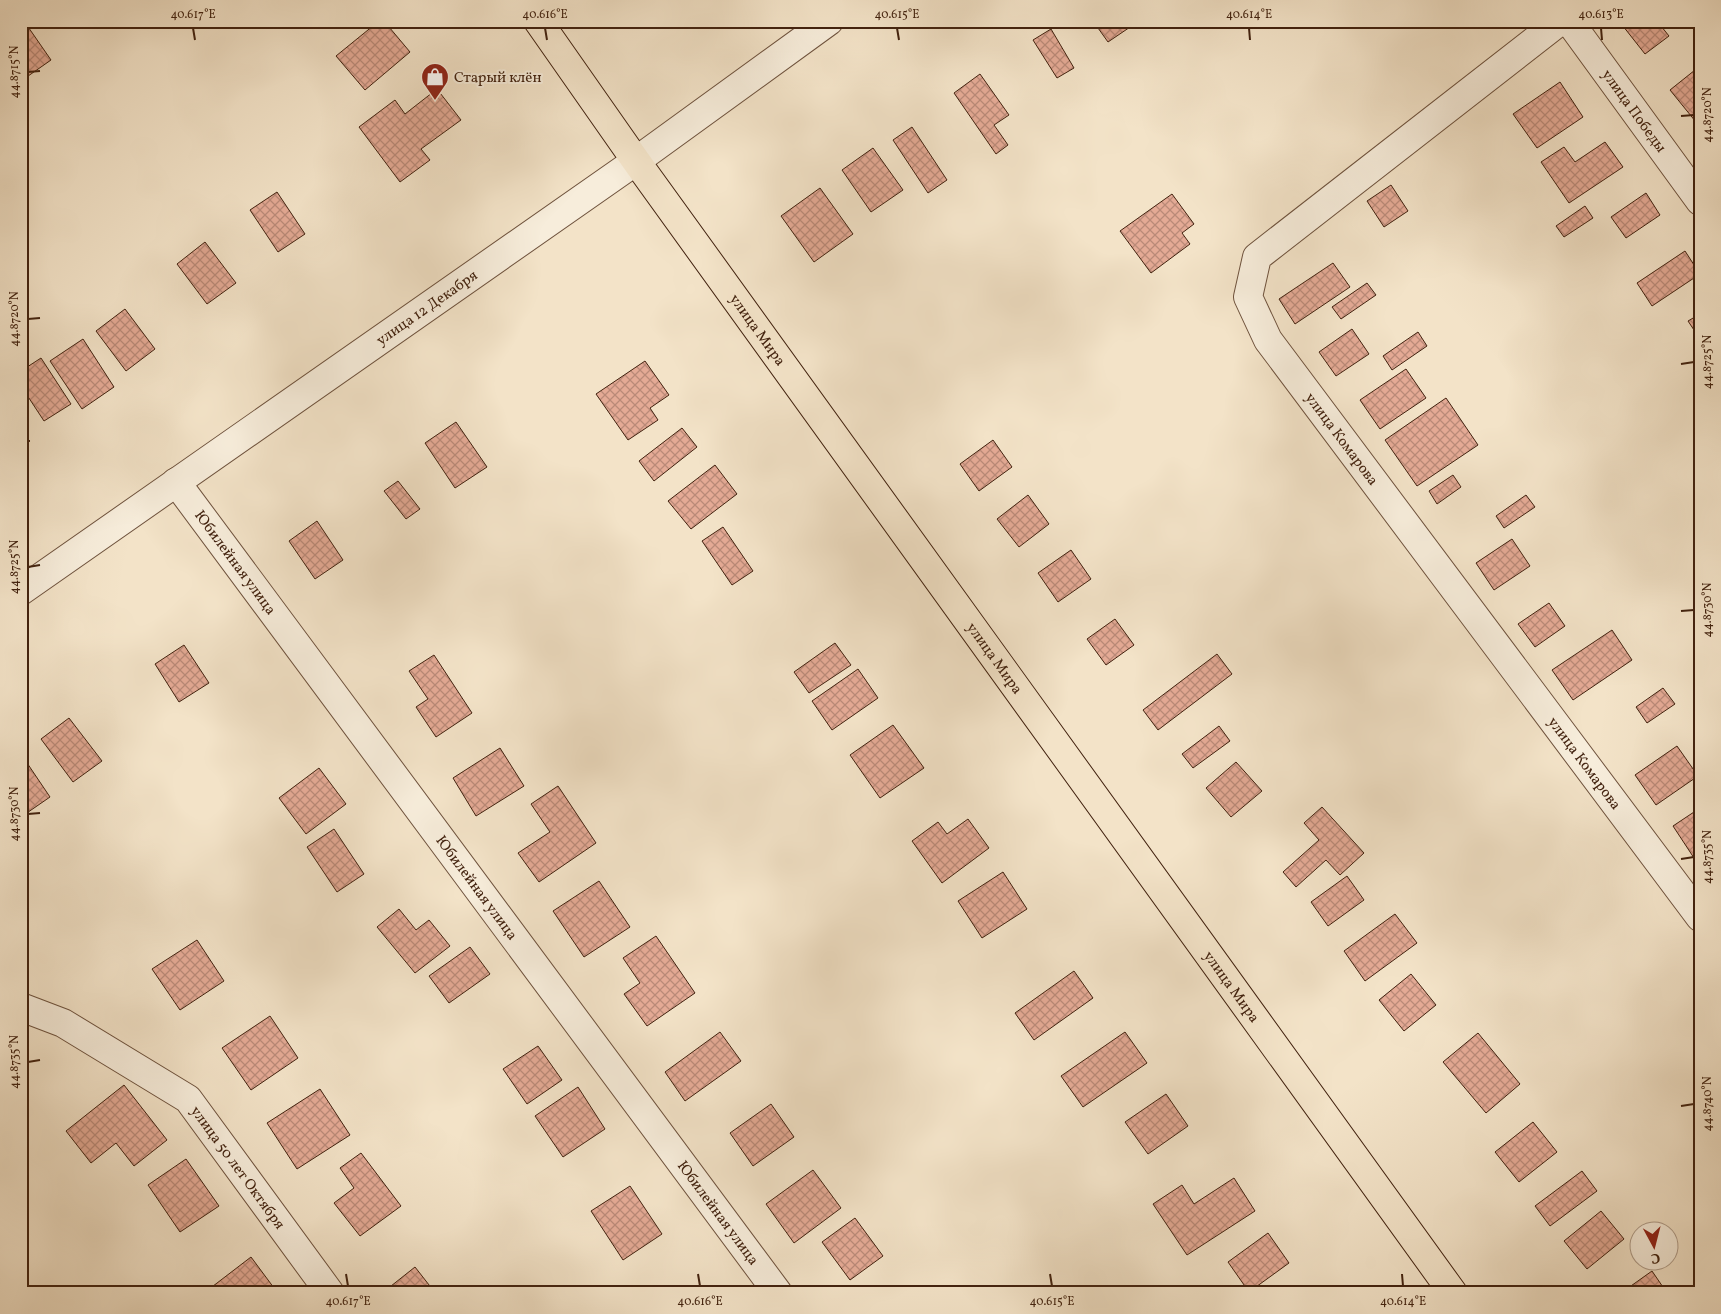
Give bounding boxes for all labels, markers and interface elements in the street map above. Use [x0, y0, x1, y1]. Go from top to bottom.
text: 40.617°E [170, 7, 216, 23]
text: 40.616°E [522, 7, 568, 23]
text: 40.615°E [874, 7, 920, 23]
text: 40.614°E [1226, 7, 1272, 23]
text: 40.613°E [1578, 7, 1624, 23]
text: 44.8715°N [7, 45, 23, 98]
shop icon: Старый клён [420, 62, 450, 101]
street label: улица Победы [1596, 66, 1671, 158]
place label: Старый клён [454, 68, 542, 89]
text: 44.8720°N [1700, 87, 1716, 143]
street label: улица 12 Декабря [373, 266, 483, 351]
street label: улица Мира [723, 290, 790, 371]
text: 44.8720°N [7, 291, 23, 347]
text: 44.8725°N [1700, 335, 1716, 389]
street label: улица Комарова [1299, 389, 1383, 491]
street label: Юбилейная улица [189, 507, 280, 620]
text: 44.8725°N [7, 540, 23, 594]
text: 44.8730°N [1700, 582, 1716, 638]
street label: улица Мира [960, 619, 1027, 699]
street label: улица Комарова [1542, 713, 1625, 815]
text: 44.8730°N [7, 786, 23, 842]
text: 44.8735°N [1700, 830, 1716, 884]
street label: Юбилейная улица [430, 832, 522, 945]
street label: улица Мира [1198, 947, 1264, 1028]
text: 44.8735°N [7, 1035, 23, 1089]
text: 44.8740°N [1700, 1076, 1716, 1132]
street label: улица 50 лет Октября [185, 1102, 289, 1234]
street label: Юбилейная улица [671, 1157, 763, 1270]
north arrow [1628, 1222, 1678, 1272]
text: С [1650, 1247, 1661, 1267]
text: 40.617°E [325, 1294, 371, 1310]
text: 40.616°E [677, 1294, 723, 1310]
text: 40.615°E [1029, 1294, 1075, 1310]
text: 40.614°E [1380, 1294, 1426, 1310]

